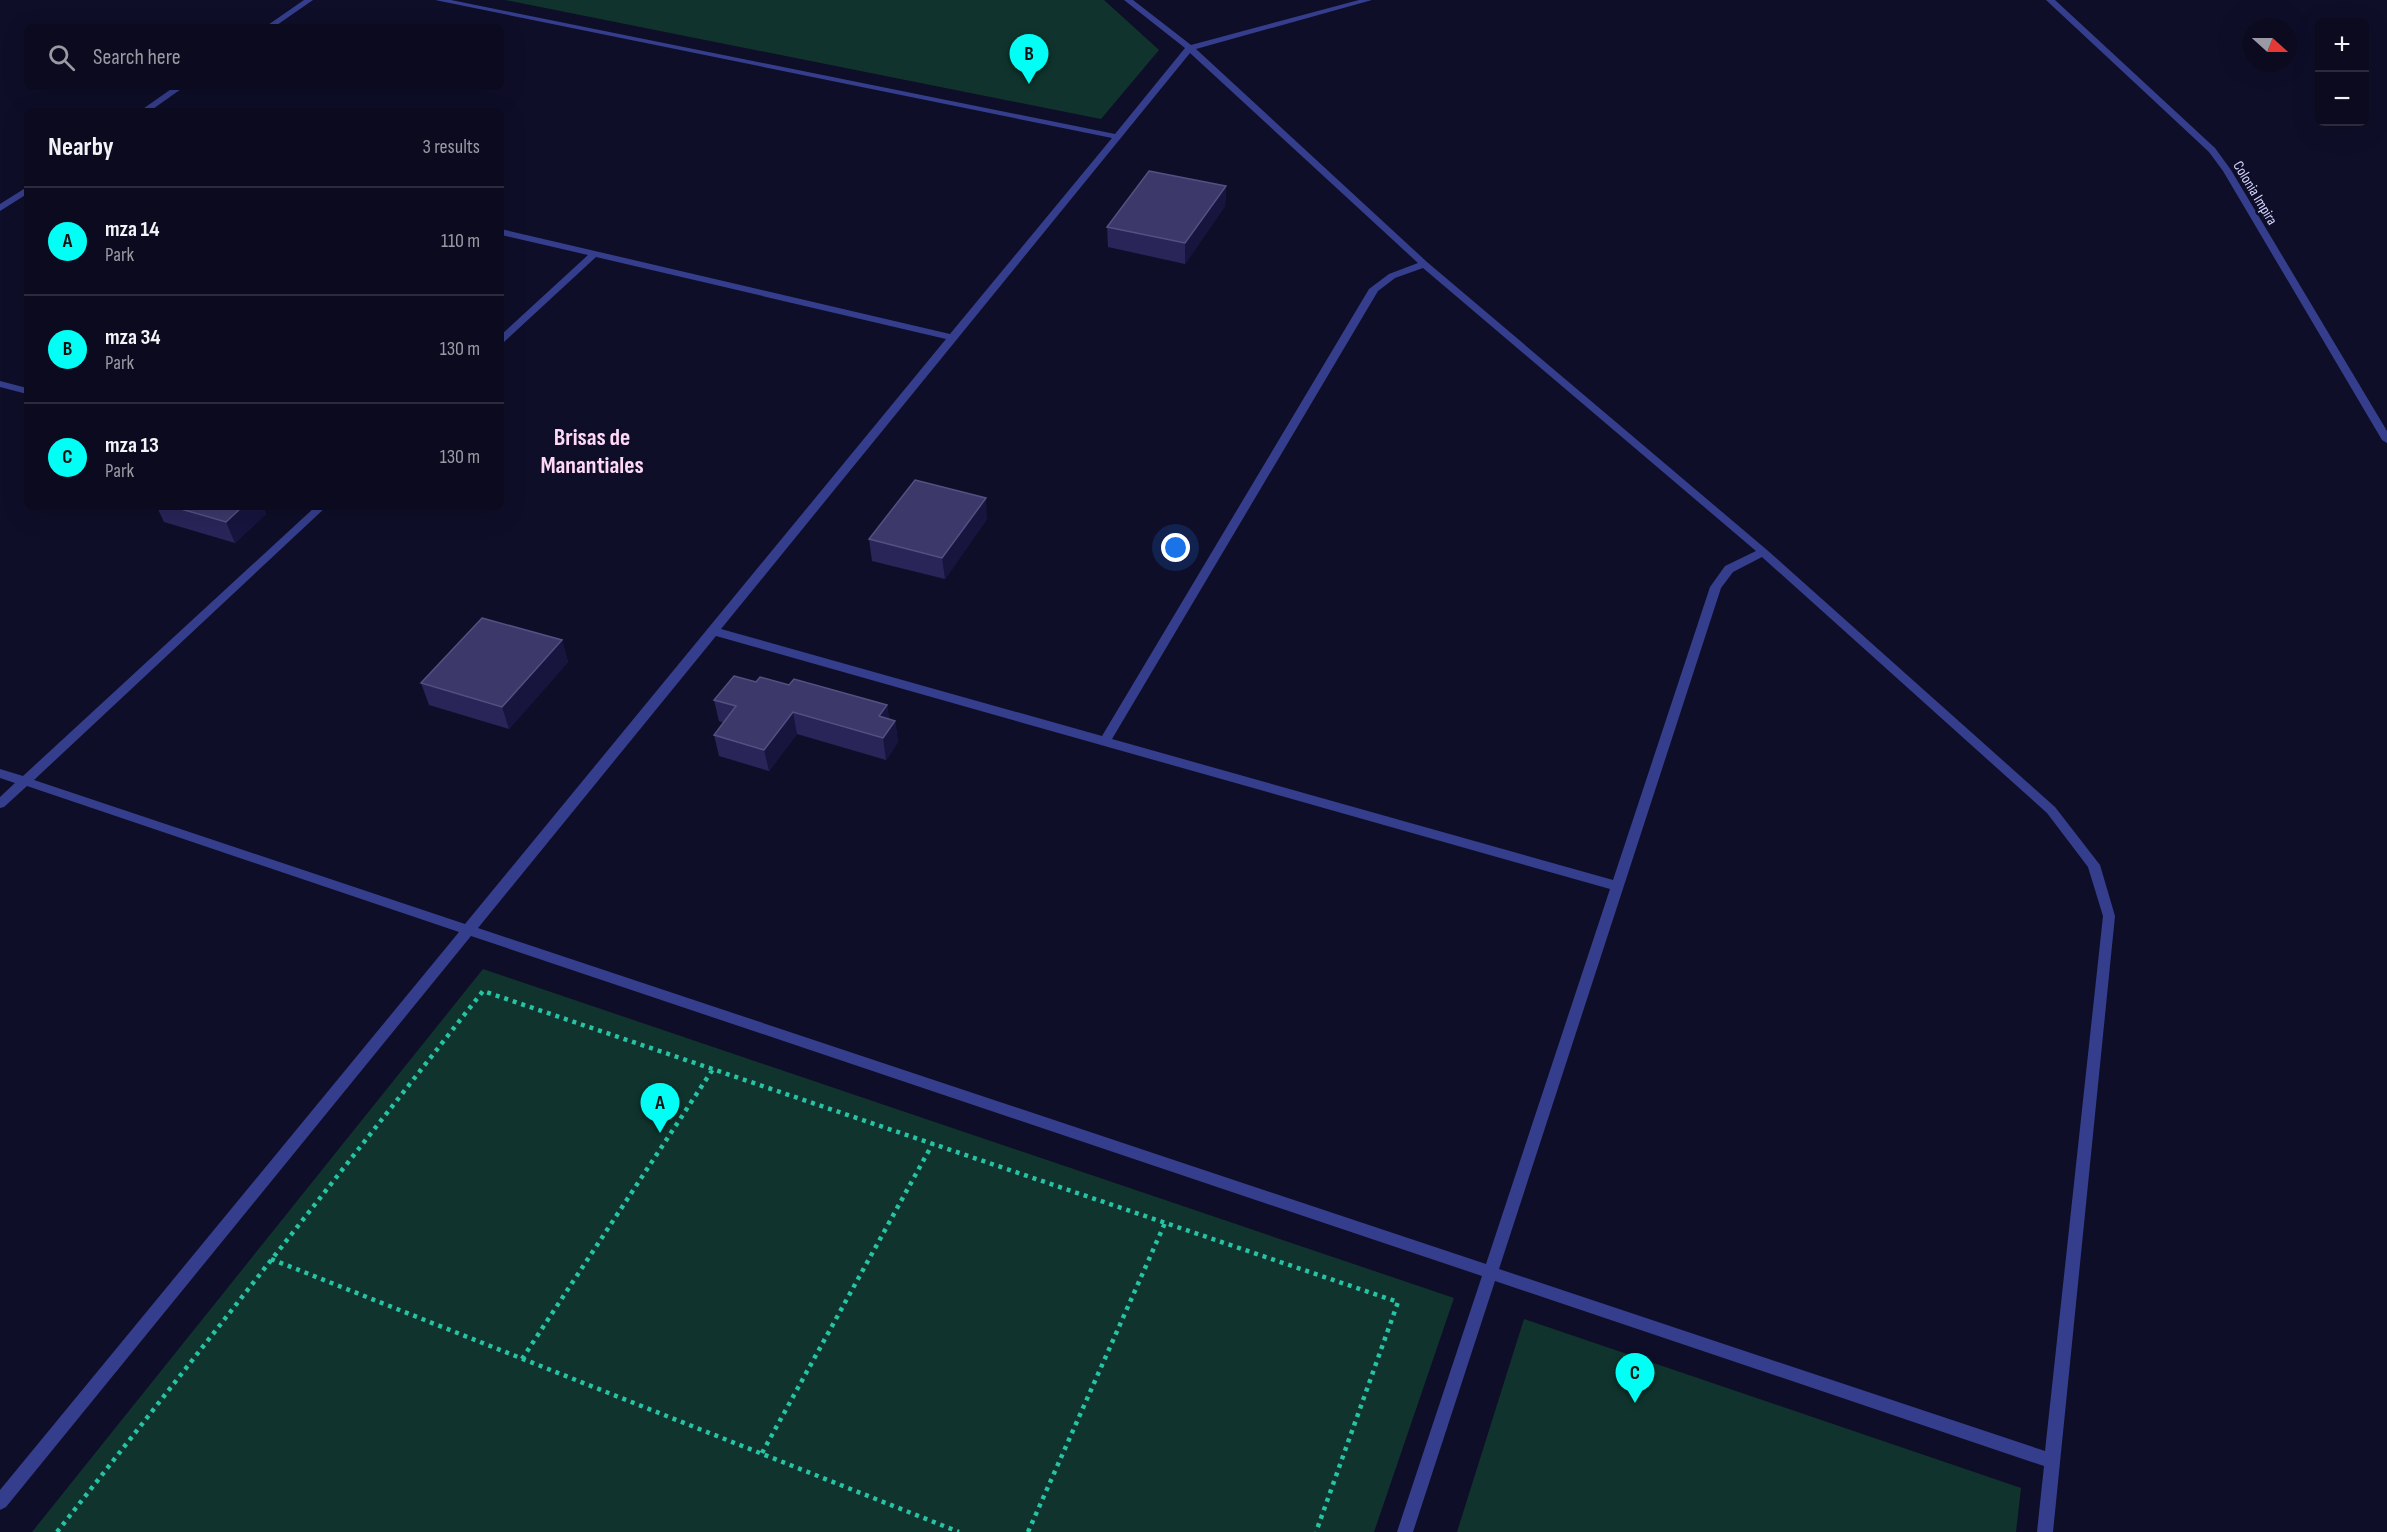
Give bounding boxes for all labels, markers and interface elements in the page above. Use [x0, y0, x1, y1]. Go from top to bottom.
north arrow [2243, 18, 2297, 72]
map controls [2315, 18, 2369, 126]
button: + [2315, 18, 2369, 72]
search box [24, 24, 504, 90]
pin: B [1010, 34, 1048, 84]
icon: search [45, 41, 78, 74]
text: Search here [93, 44, 180, 71]
button: − [2315, 72, 2369, 126]
text: Nearby [48, 132, 114, 163]
text: 3 results [423, 135, 480, 159]
street label: Colonia Impira [2229, 158, 2282, 229]
text: mza 14 [105, 216, 160, 243]
text: A [63, 229, 72, 253]
text: 110 m [441, 229, 480, 253]
text: Park [105, 243, 134, 267]
text: mza 34 [105, 324, 161, 351]
text: B [63, 337, 72, 361]
text: 130 m [440, 337, 480, 361]
text: Park [105, 351, 134, 375]
district label: Brisas de Manantiales [540, 423, 644, 480]
text: mza 13 [105, 432, 159, 459]
text: C [62, 445, 73, 469]
text: 130 m [440, 445, 480, 469]
text: Park [105, 459, 134, 483]
your location [1161, 533, 1190, 562]
pin: A [640, 1084, 680, 1133]
pin: C [1616, 1354, 1654, 1403]

